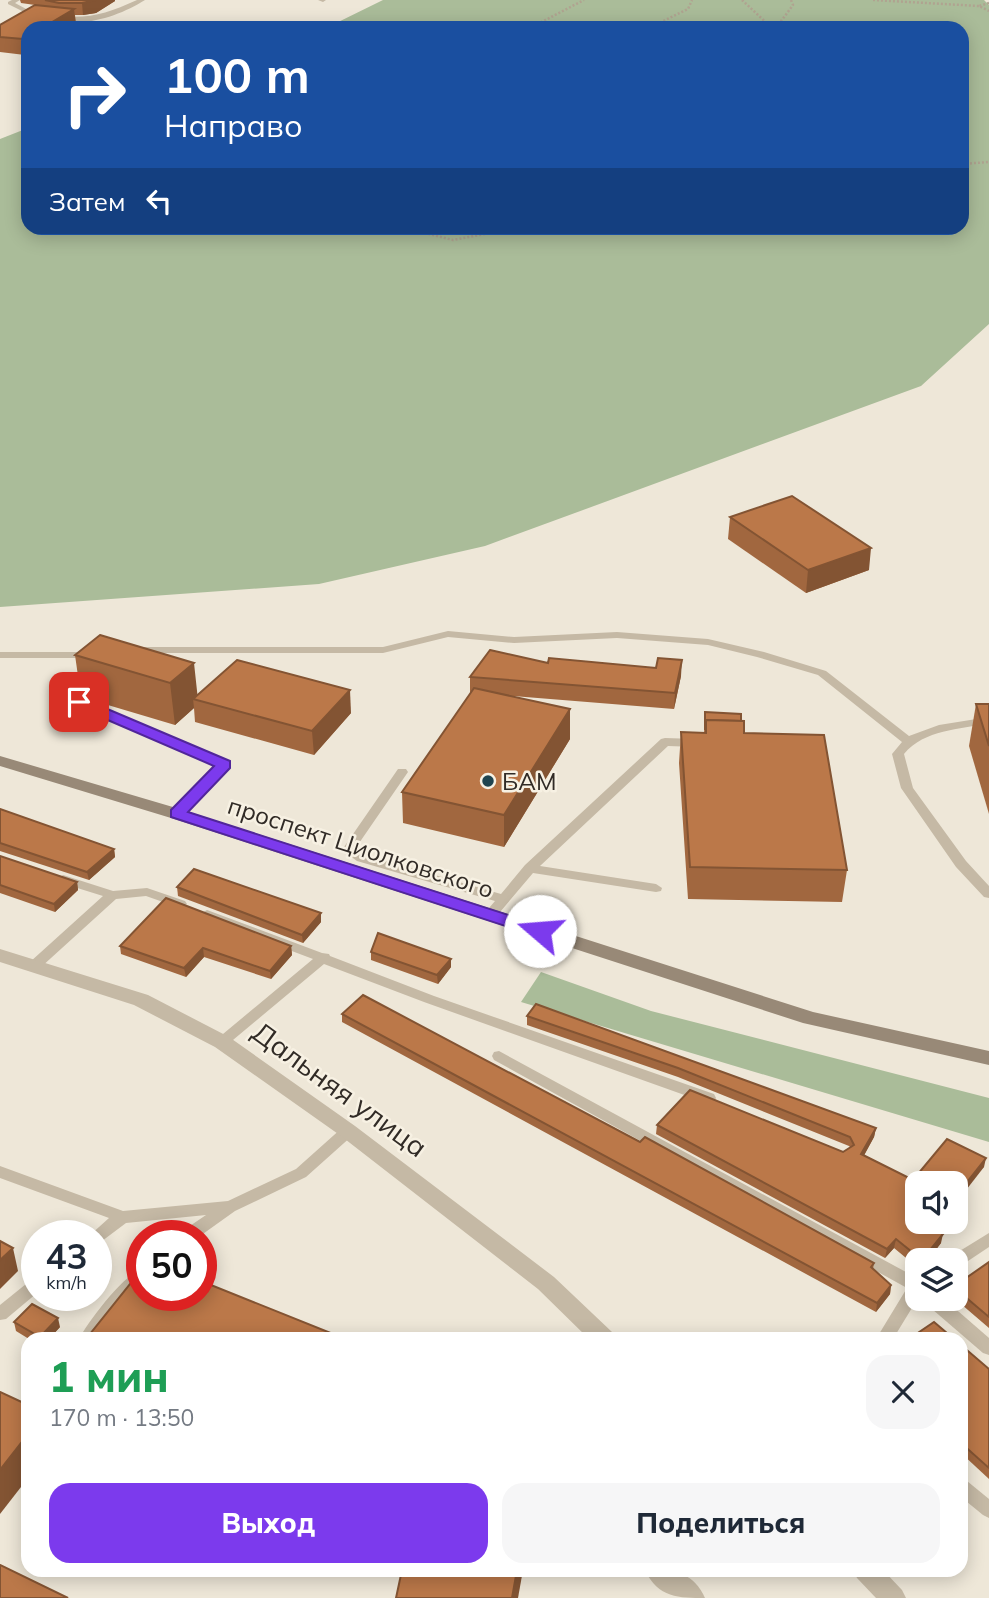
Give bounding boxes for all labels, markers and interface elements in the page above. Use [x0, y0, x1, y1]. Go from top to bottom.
text: 100 m [164, 44, 310, 105]
icon: right [49, 49, 140, 140]
text: Направо [164, 105, 303, 145]
icon: left [140, 182, 178, 220]
text: Затем [49, 185, 126, 218]
pin [49, 672, 109, 732]
icon: arrive [60, 683, 98, 721]
place label: БАМ [502, 766, 556, 796]
marker: БАМ [480, 773, 496, 789]
street label: проспект Циолковского [224, 790, 498, 904]
position arrow [503, 894, 577, 968]
street label: Дальняя улица [246, 1014, 434, 1164]
map controls [905, 1171, 968, 1311]
button: sound [905, 1171, 968, 1234]
speed limit sign: 50 [126, 1220, 217, 1311]
text: 43 [45, 1234, 88, 1278]
button: layers [905, 1248, 968, 1311]
text: km/h [46, 1271, 87, 1294]
text: 1 мин [49, 1350, 169, 1403]
button: close [866, 1355, 940, 1429]
text: 170 m · 13:50 [49, 1403, 194, 1432]
button: Выход [49, 1483, 488, 1563]
button: Поделиться [502, 1483, 940, 1563]

